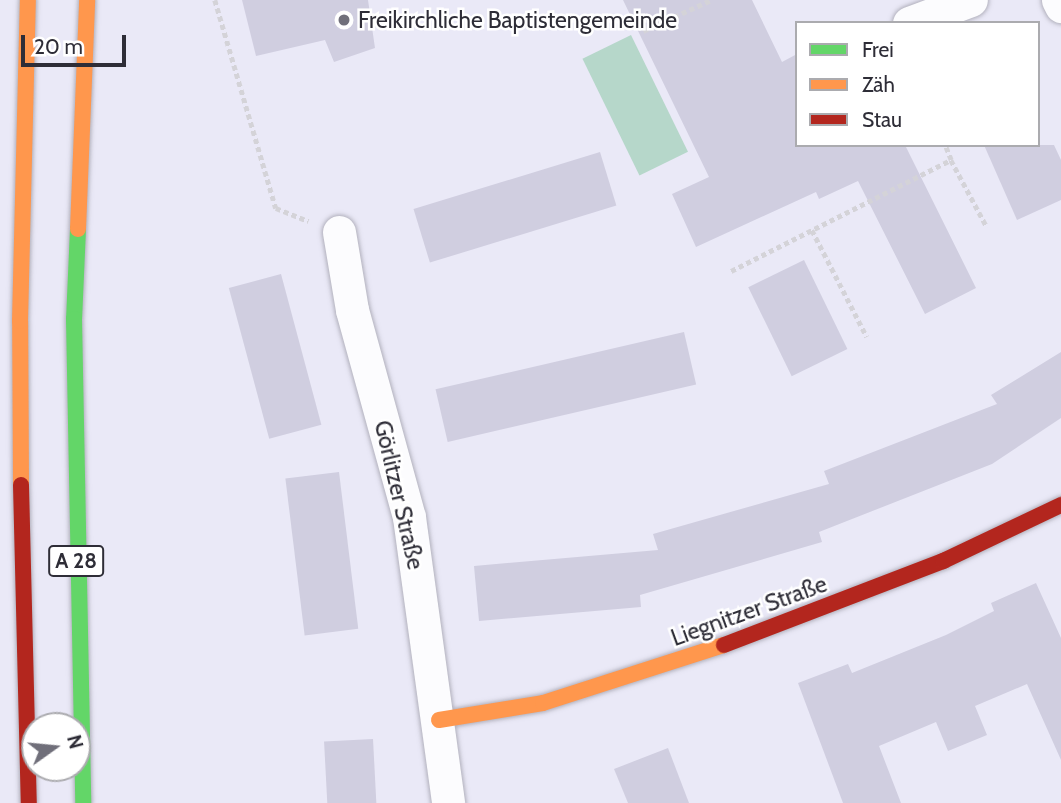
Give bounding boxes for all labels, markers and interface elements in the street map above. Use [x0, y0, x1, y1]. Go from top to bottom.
place label: Freikirchliche Baptistengemeinde [358, 6, 677, 34]
marker: Freikirchliche Baptistengemeinde [336, 12, 352, 28]
scale bar [24, 21, 130, 65]
legend [795, 21, 1040, 147]
text: 20 m [34, 34, 83, 59]
text: Frei [862, 37, 894, 62]
text: Zäh [862, 72, 895, 97]
text: Stau [862, 107, 902, 132]
street label: Görlitzer Straße [368, 418, 430, 572]
road number: A 28 [48, 544, 104, 578]
street label: Liegnitzer Straße [667, 570, 831, 652]
north arrow [21, 712, 91, 782]
text: N [62, 732, 88, 751]

